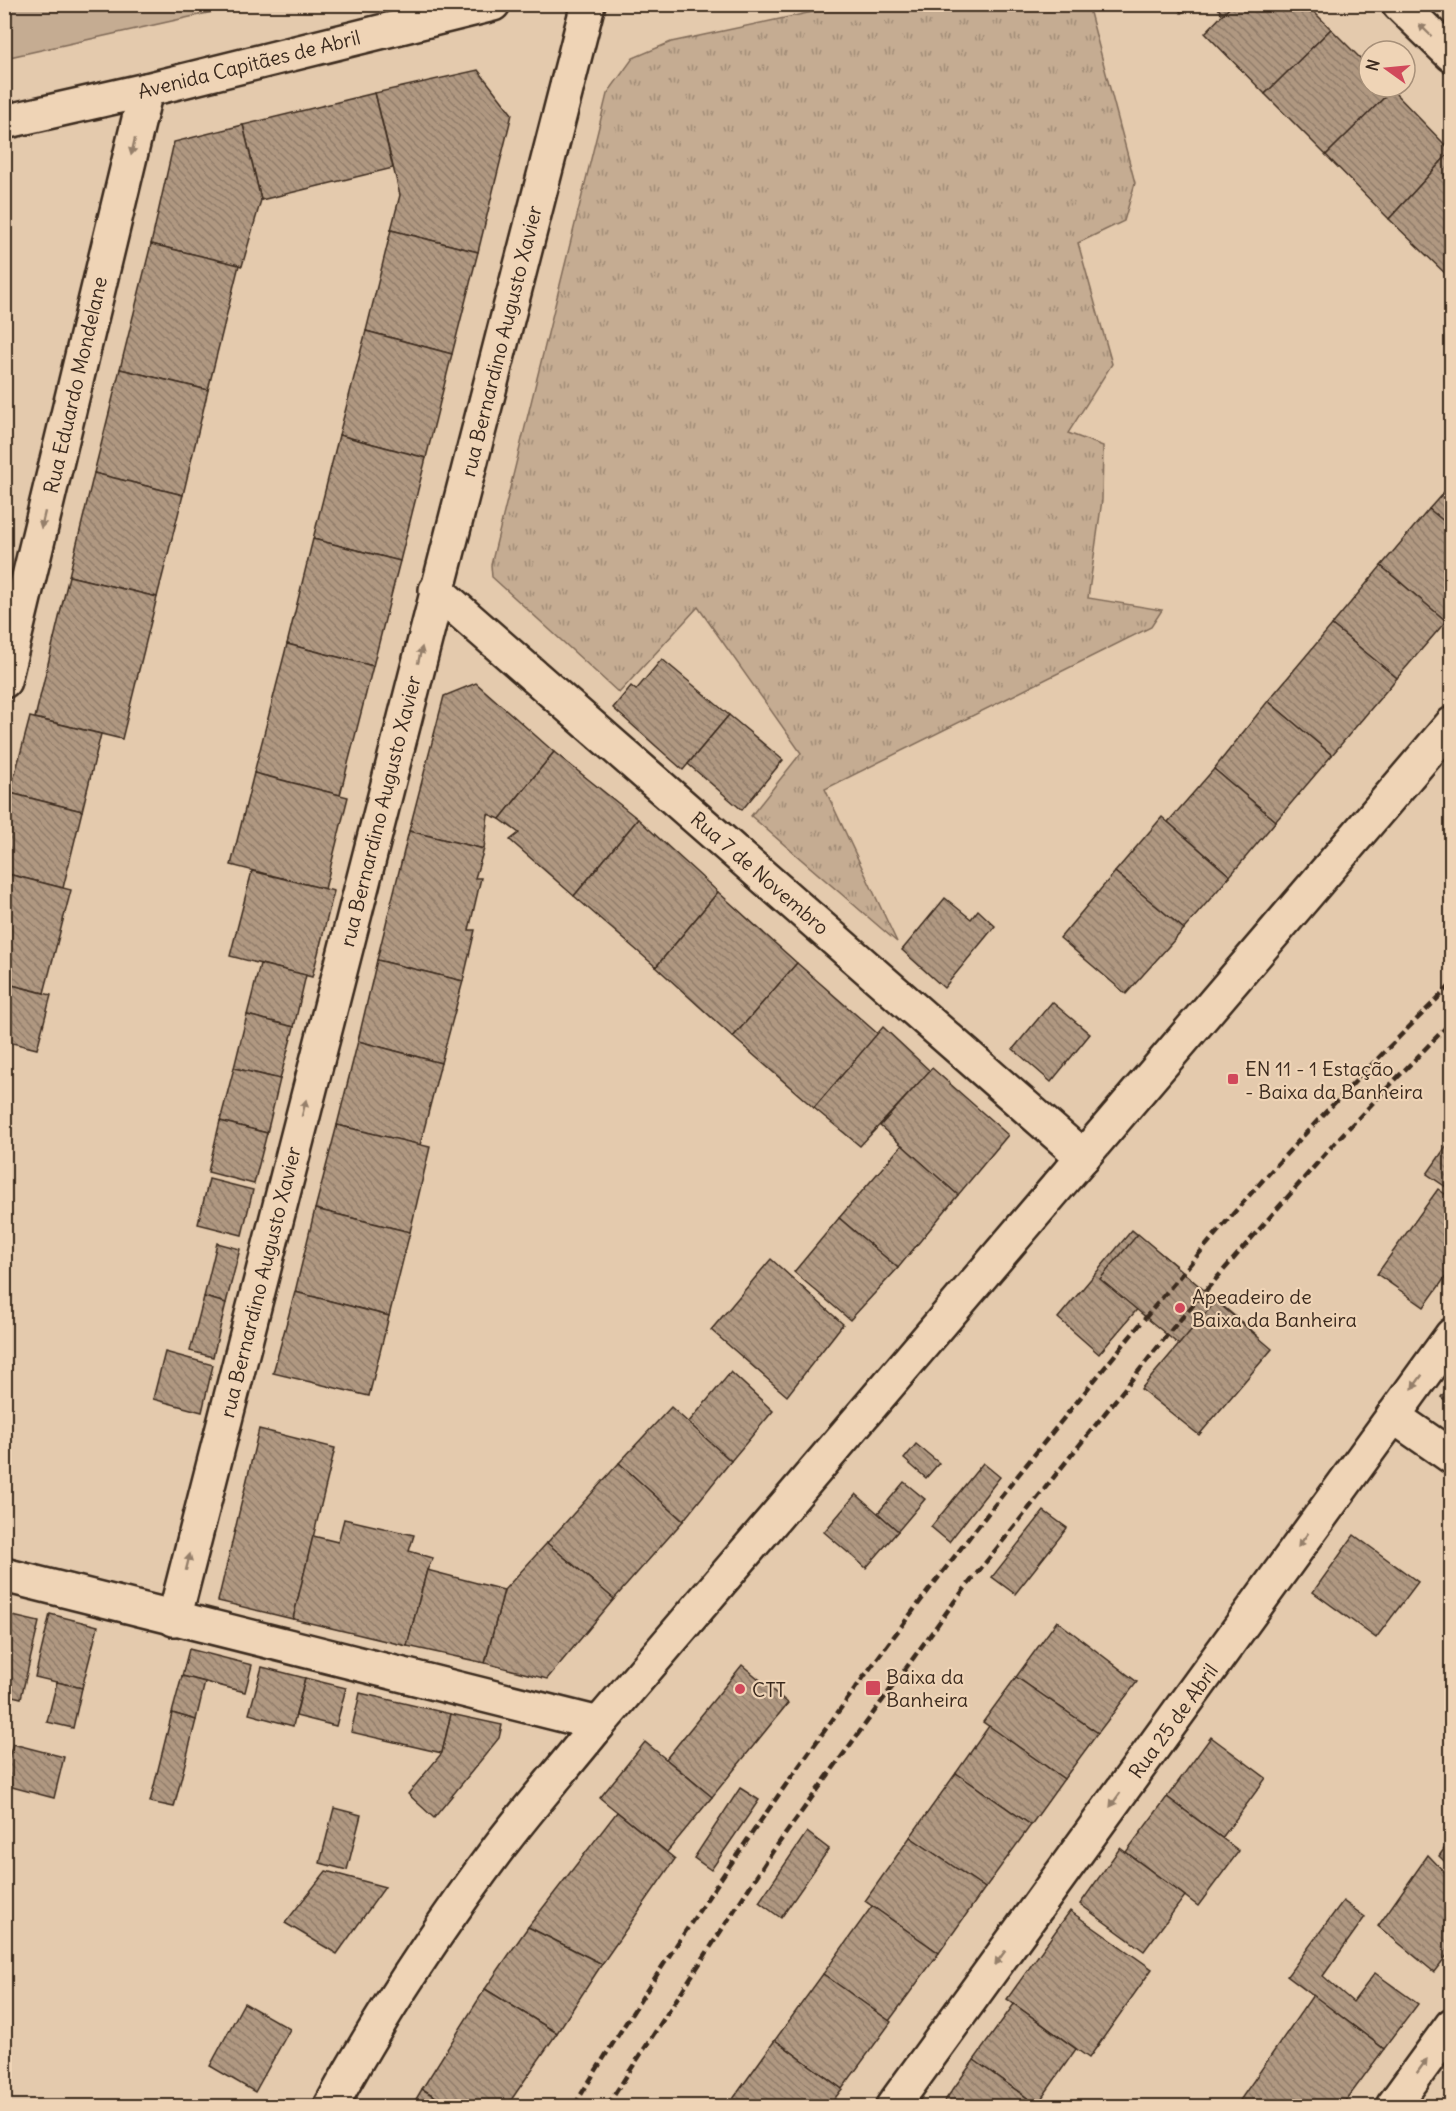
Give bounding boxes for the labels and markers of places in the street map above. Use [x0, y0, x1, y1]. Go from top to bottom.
place label: EN 11 - 1 Estação - Baixa da Banheira [1245, 1056, 1423, 1104]
marker: EN 11 - 1 Estação - Baixa da Banheira [1226, 1072, 1240, 1086]
place label: Apeadeiro de Baixa da Banheira [1192, 1284, 1357, 1332]
marker: Apeadeiro de Baixa da Banheira [1173, 1301, 1187, 1315]
place label: Baixa da Banheira [886, 1664, 968, 1712]
place label: CTT [752, 1677, 786, 1702]
marker: Baixa da Banheira [864, 1679, 882, 1697]
marker: CTT [733, 1682, 747, 1696]

